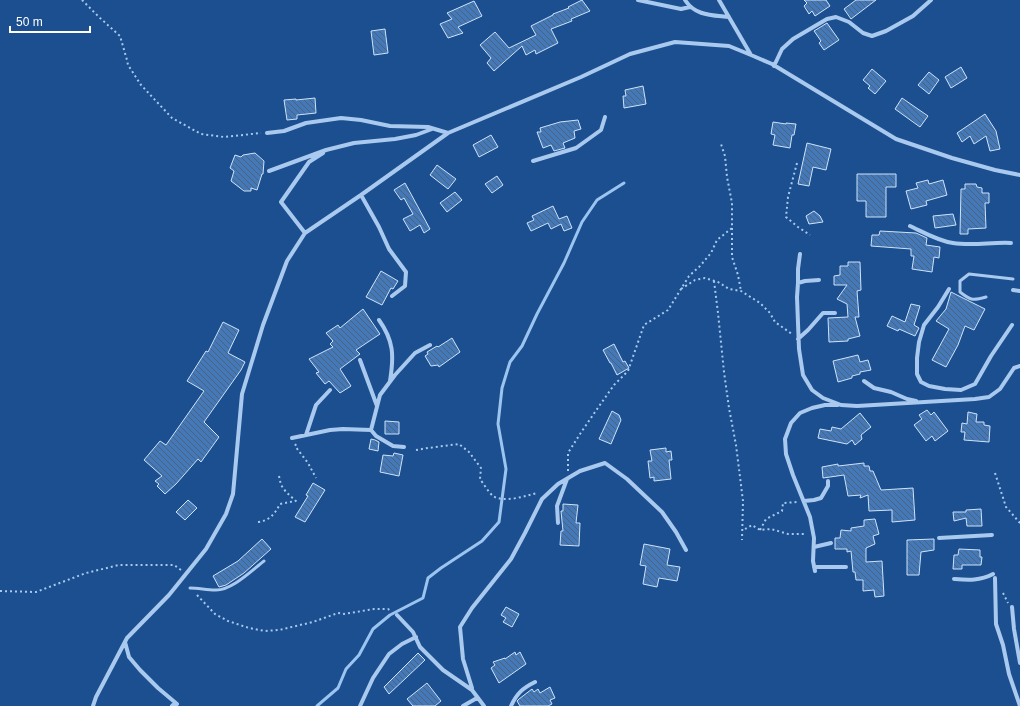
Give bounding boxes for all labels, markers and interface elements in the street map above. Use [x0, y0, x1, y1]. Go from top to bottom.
scale bar [10, 8, 90, 34]
text: 50 m [16, 15, 43, 29]

